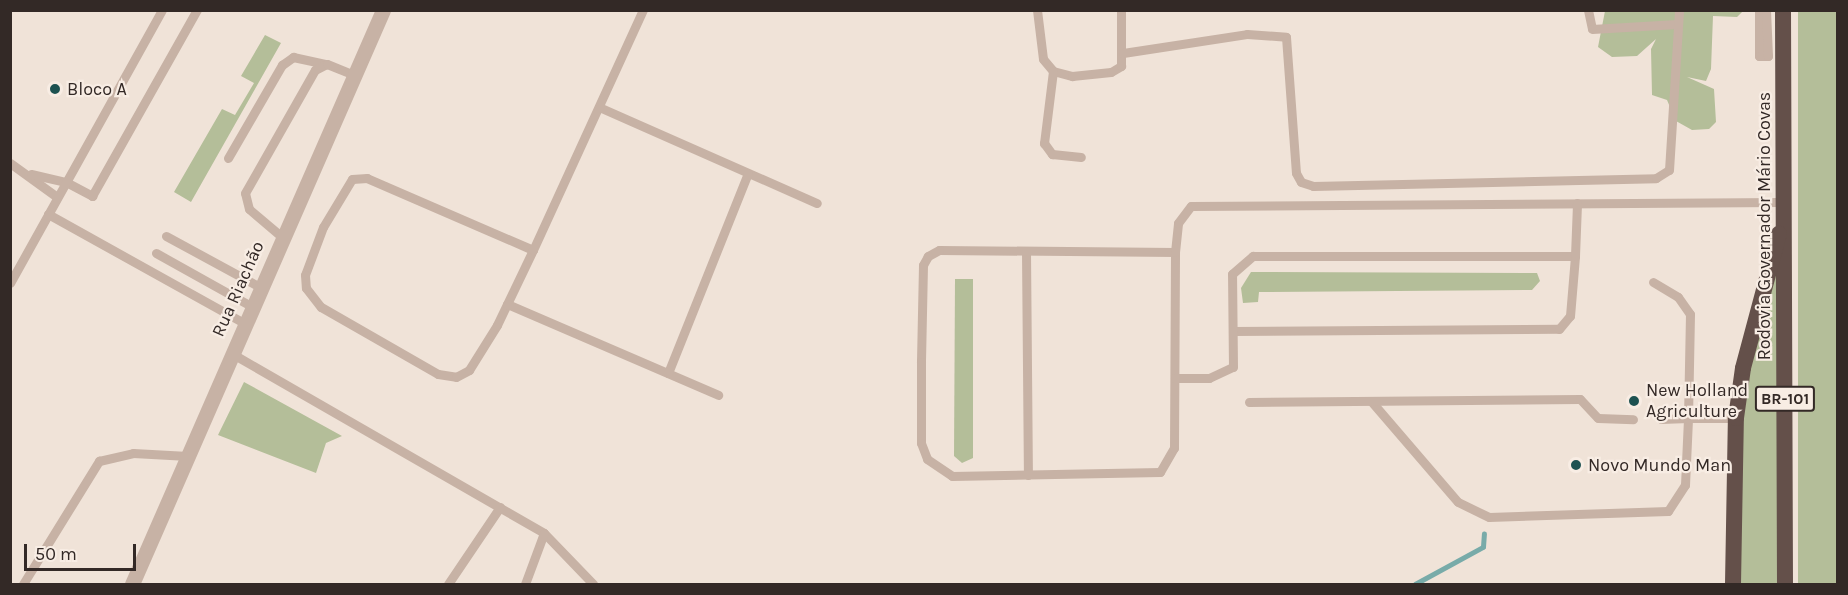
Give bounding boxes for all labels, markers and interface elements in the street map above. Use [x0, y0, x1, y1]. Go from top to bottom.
place label: Bloco A [67, 78, 127, 100]
marker: Bloco A [48, 82, 62, 96]
street label: Rodovia Governador Mário Covas [1753, 92, 1775, 360]
street label: Rua Riachão [207, 238, 269, 340]
place label: New Holland Agriculture [1646, 380, 1748, 422]
road number: BR-101 [1754, 386, 1816, 412]
marker: New Holland Agriculture [1627, 394, 1641, 408]
place label: Novo Mundo Man [1588, 454, 1731, 476]
marker: Novo Mundo Man [1569, 458, 1583, 472]
scale bar [27, 532, 140, 570]
text: 50 m [35, 543, 77, 565]

